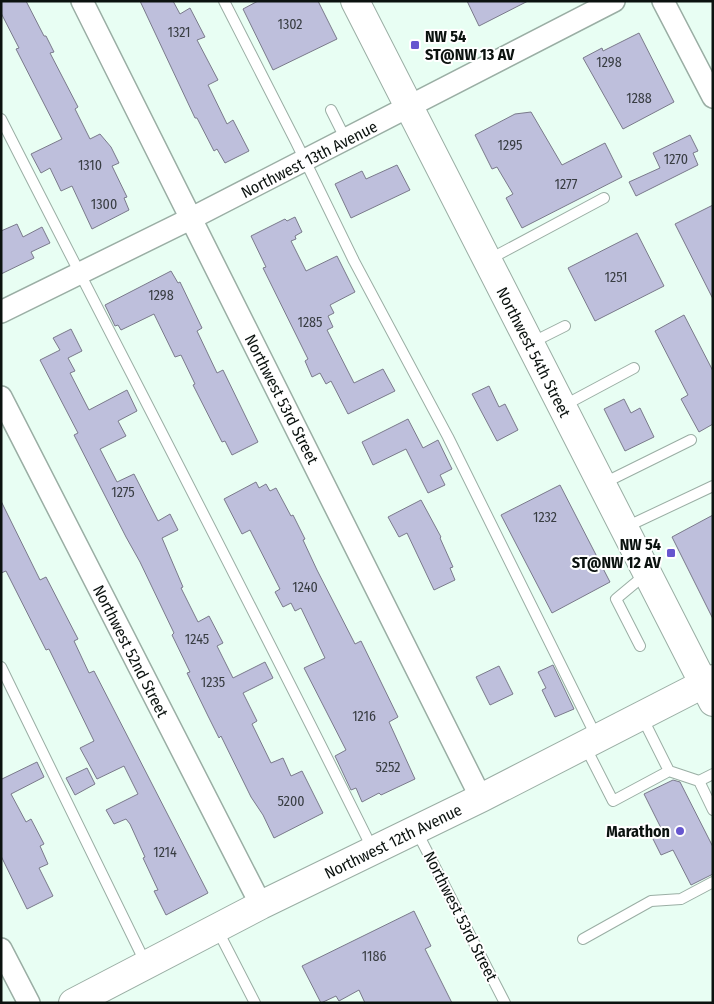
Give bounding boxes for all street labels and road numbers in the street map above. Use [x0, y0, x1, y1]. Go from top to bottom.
street label: Northwest 13th Avenue [238, 117, 381, 202]
street label: Northwest 54th Street [493, 284, 575, 421]
street label: Northwest 53rd Street [241, 331, 323, 468]
street label: Northwest 52nd Street [89, 582, 172, 721]
street label: Northwest 12th Avenue [321, 800, 465, 883]
street label: Northwest 53rd Street [420, 848, 502, 985]

